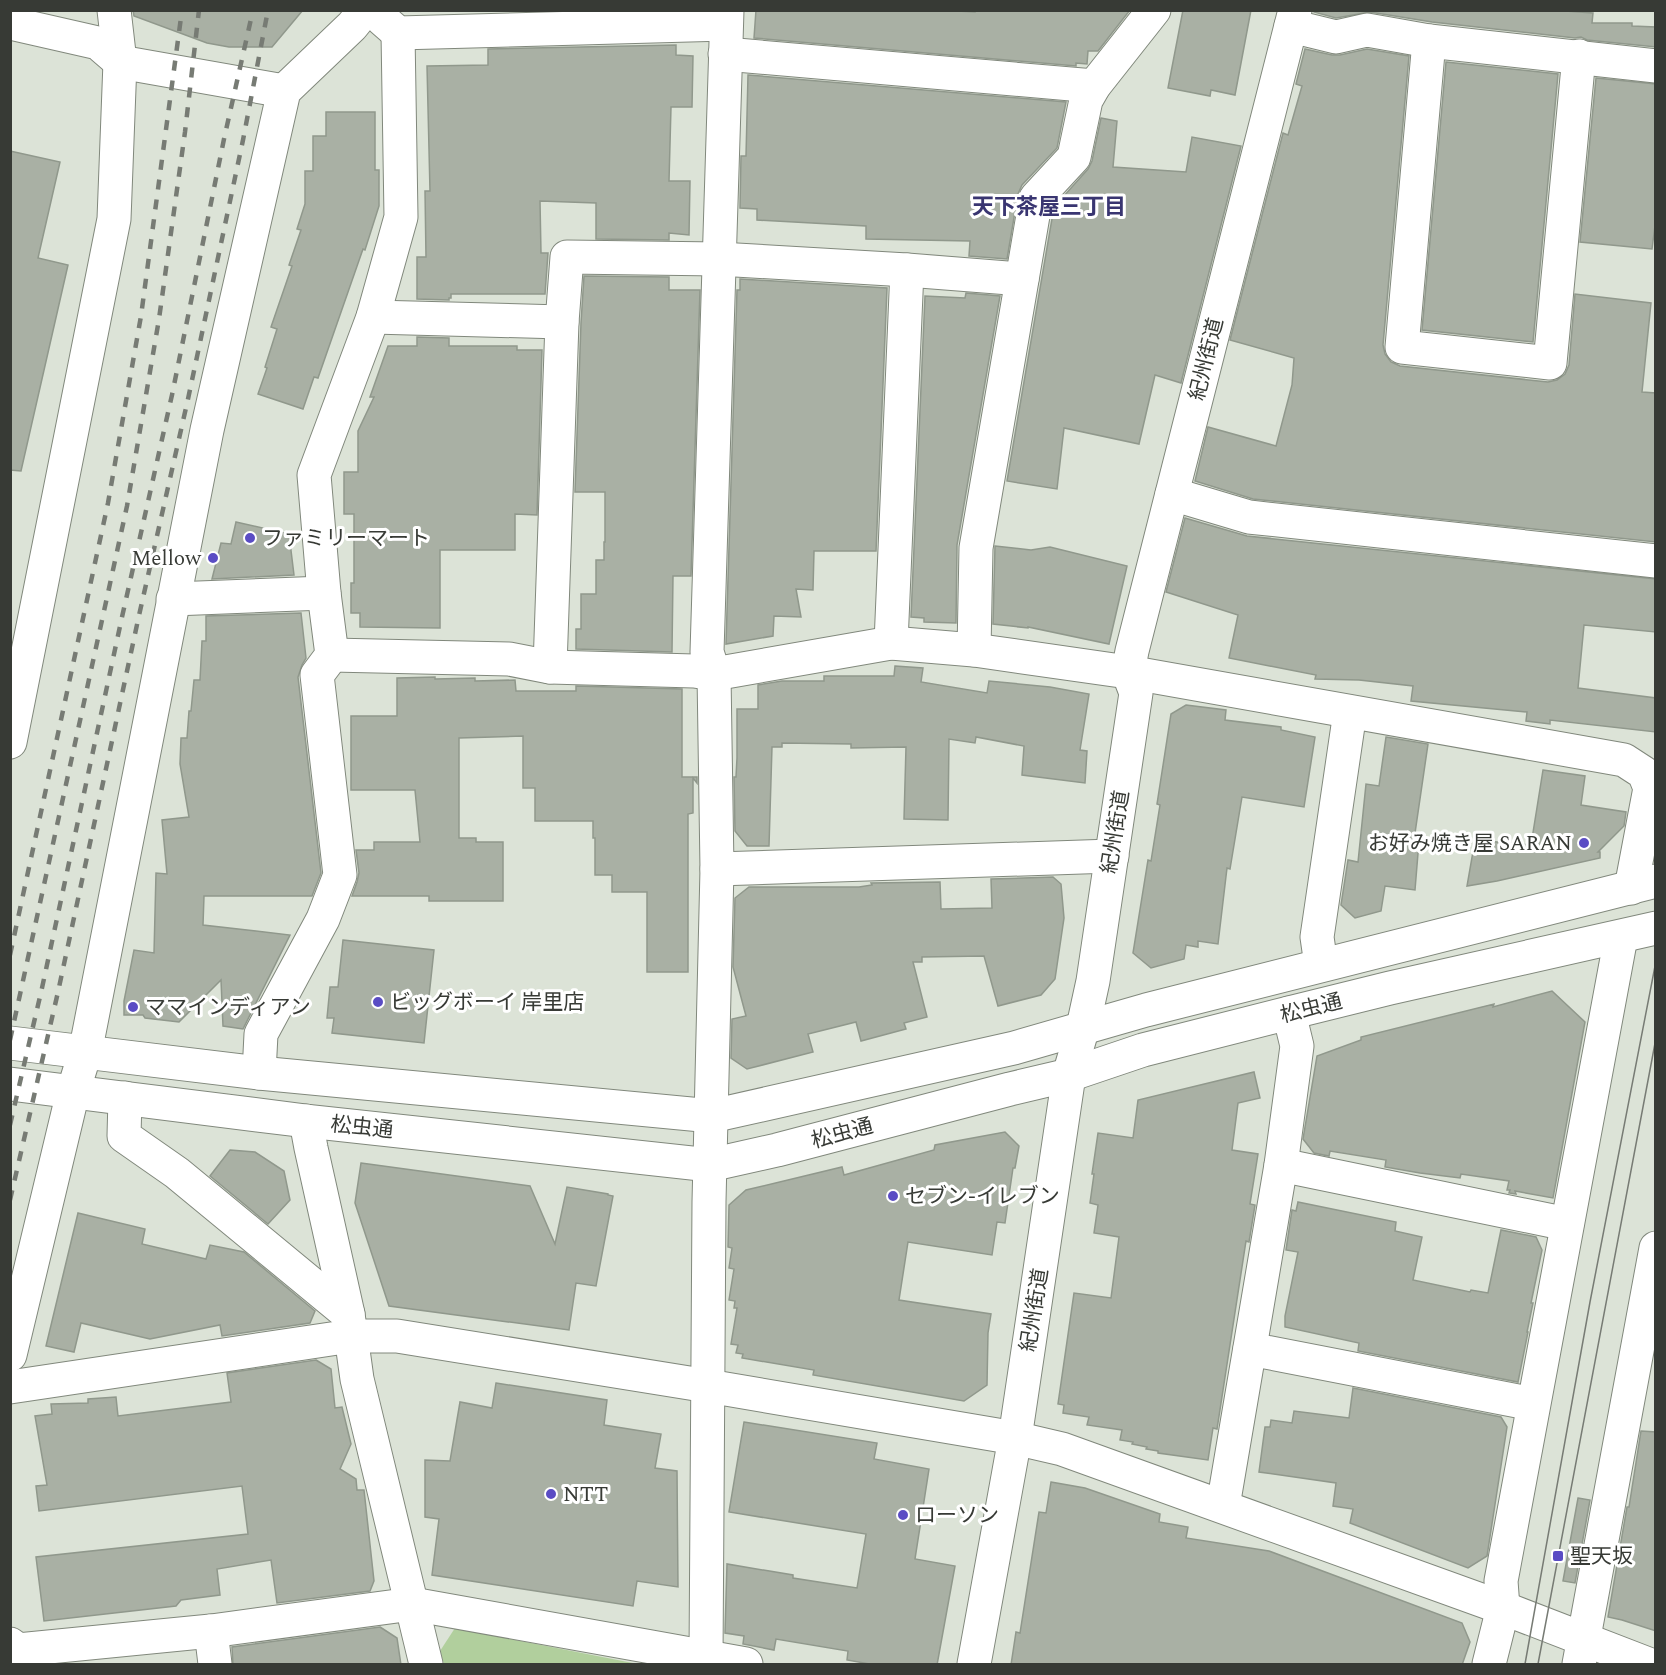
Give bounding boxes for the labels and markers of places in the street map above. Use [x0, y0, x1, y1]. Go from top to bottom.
place label: ファミリーマート [262, 523, 430, 555]
marker: ファミリーマート [243, 531, 257, 545]
place label: Mellow [131, 543, 202, 575]
marker: Mellow [206, 551, 220, 565]
place label: お好み焼き屋 SARAN [1368, 828, 1572, 860]
marker: お好み焼き屋 SARAN [1577, 836, 1591, 850]
place label: ビッグボーイ 岸里店 [390, 987, 584, 1019]
place label: ママインディアン [145, 992, 311, 1024]
marker: ビッグボーイ 岸里店 [371, 995, 385, 1009]
marker: ママインディアン [126, 1000, 140, 1014]
place label: セブン-イレブン [905, 1181, 1060, 1213]
marker: セブン-イレブン [886, 1189, 900, 1203]
place label: NTT [563, 1479, 608, 1511]
marker: NTT [544, 1487, 558, 1501]
place label: ローソン [915, 1500, 999, 1532]
marker: ローソン [896, 1508, 910, 1522]
place label: 聖天坂 [1570, 1541, 1633, 1573]
marker: 聖天坂 [1551, 1549, 1565, 1563]

